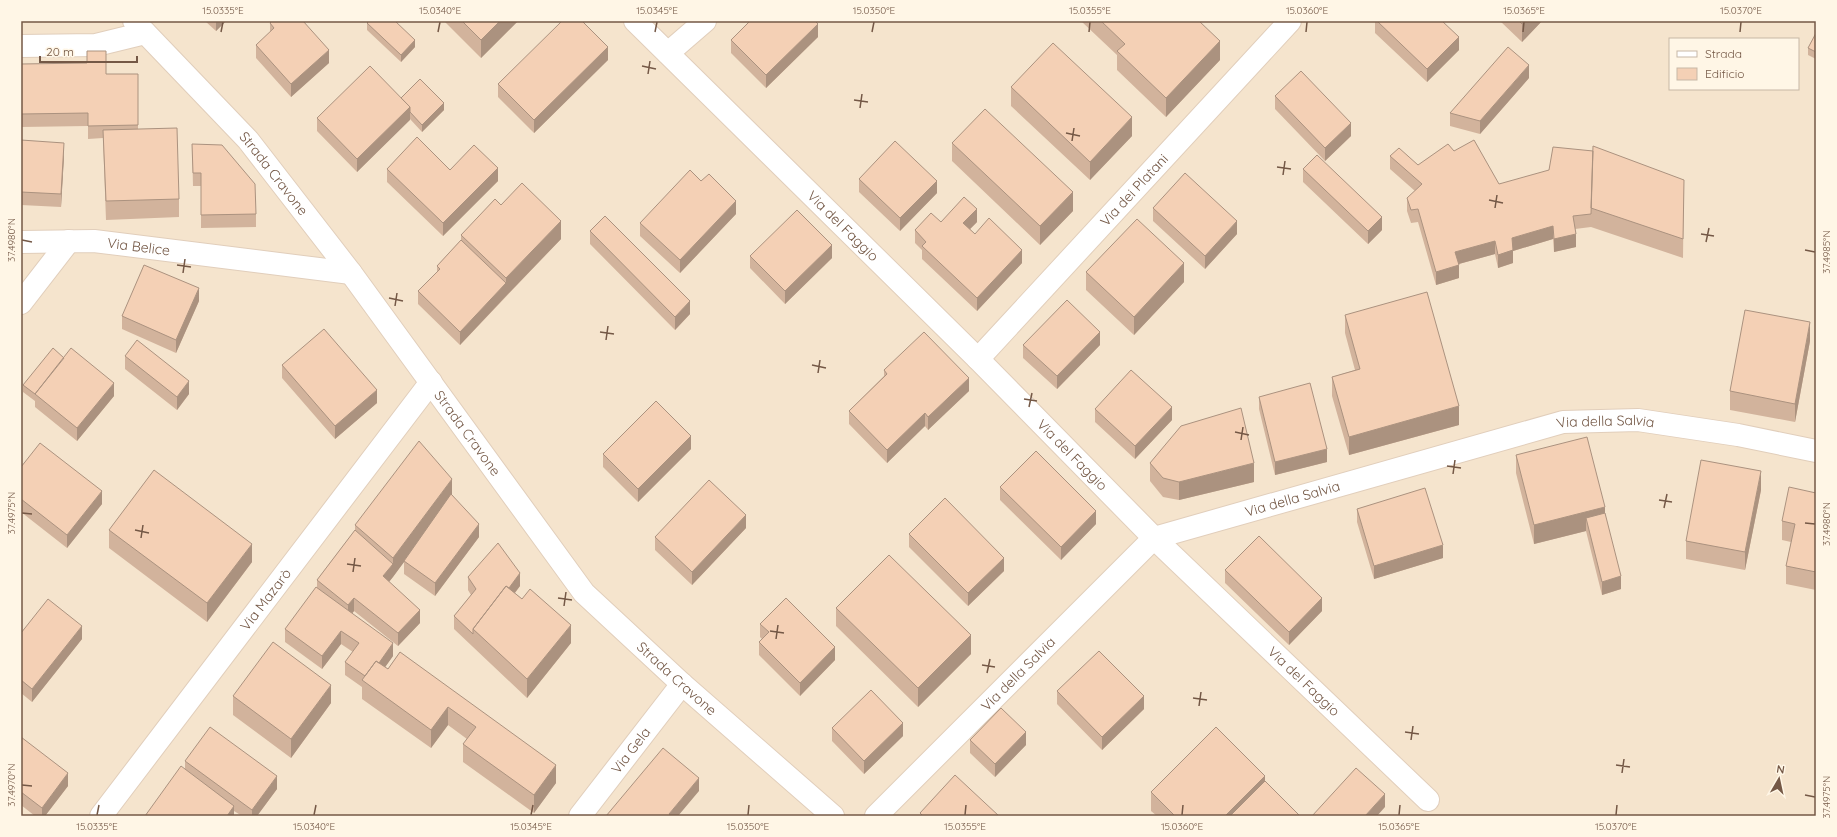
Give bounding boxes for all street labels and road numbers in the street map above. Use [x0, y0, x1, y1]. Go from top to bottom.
street label: Strada Cravone [236, 128, 312, 219]
street label: Via dei Platani [1096, 150, 1172, 230]
street label: Via del Faggio [803, 187, 882, 265]
street label: Via Belice [106, 234, 171, 259]
street label: Strada Cravone [430, 387, 505, 480]
street label: Via della Salvia [1555, 411, 1656, 432]
street label: Via del Faggio [1033, 415, 1111, 494]
street label: Via della Salvia [1243, 477, 1342, 521]
street label: Via Mazarò [236, 565, 295, 634]
street label: Via della Salvia [977, 633, 1059, 715]
street label: Strada Cravone [633, 638, 721, 719]
street label: Via del Faggio [1264, 643, 1344, 720]
street label: Via Gela [607, 723, 654, 777]

